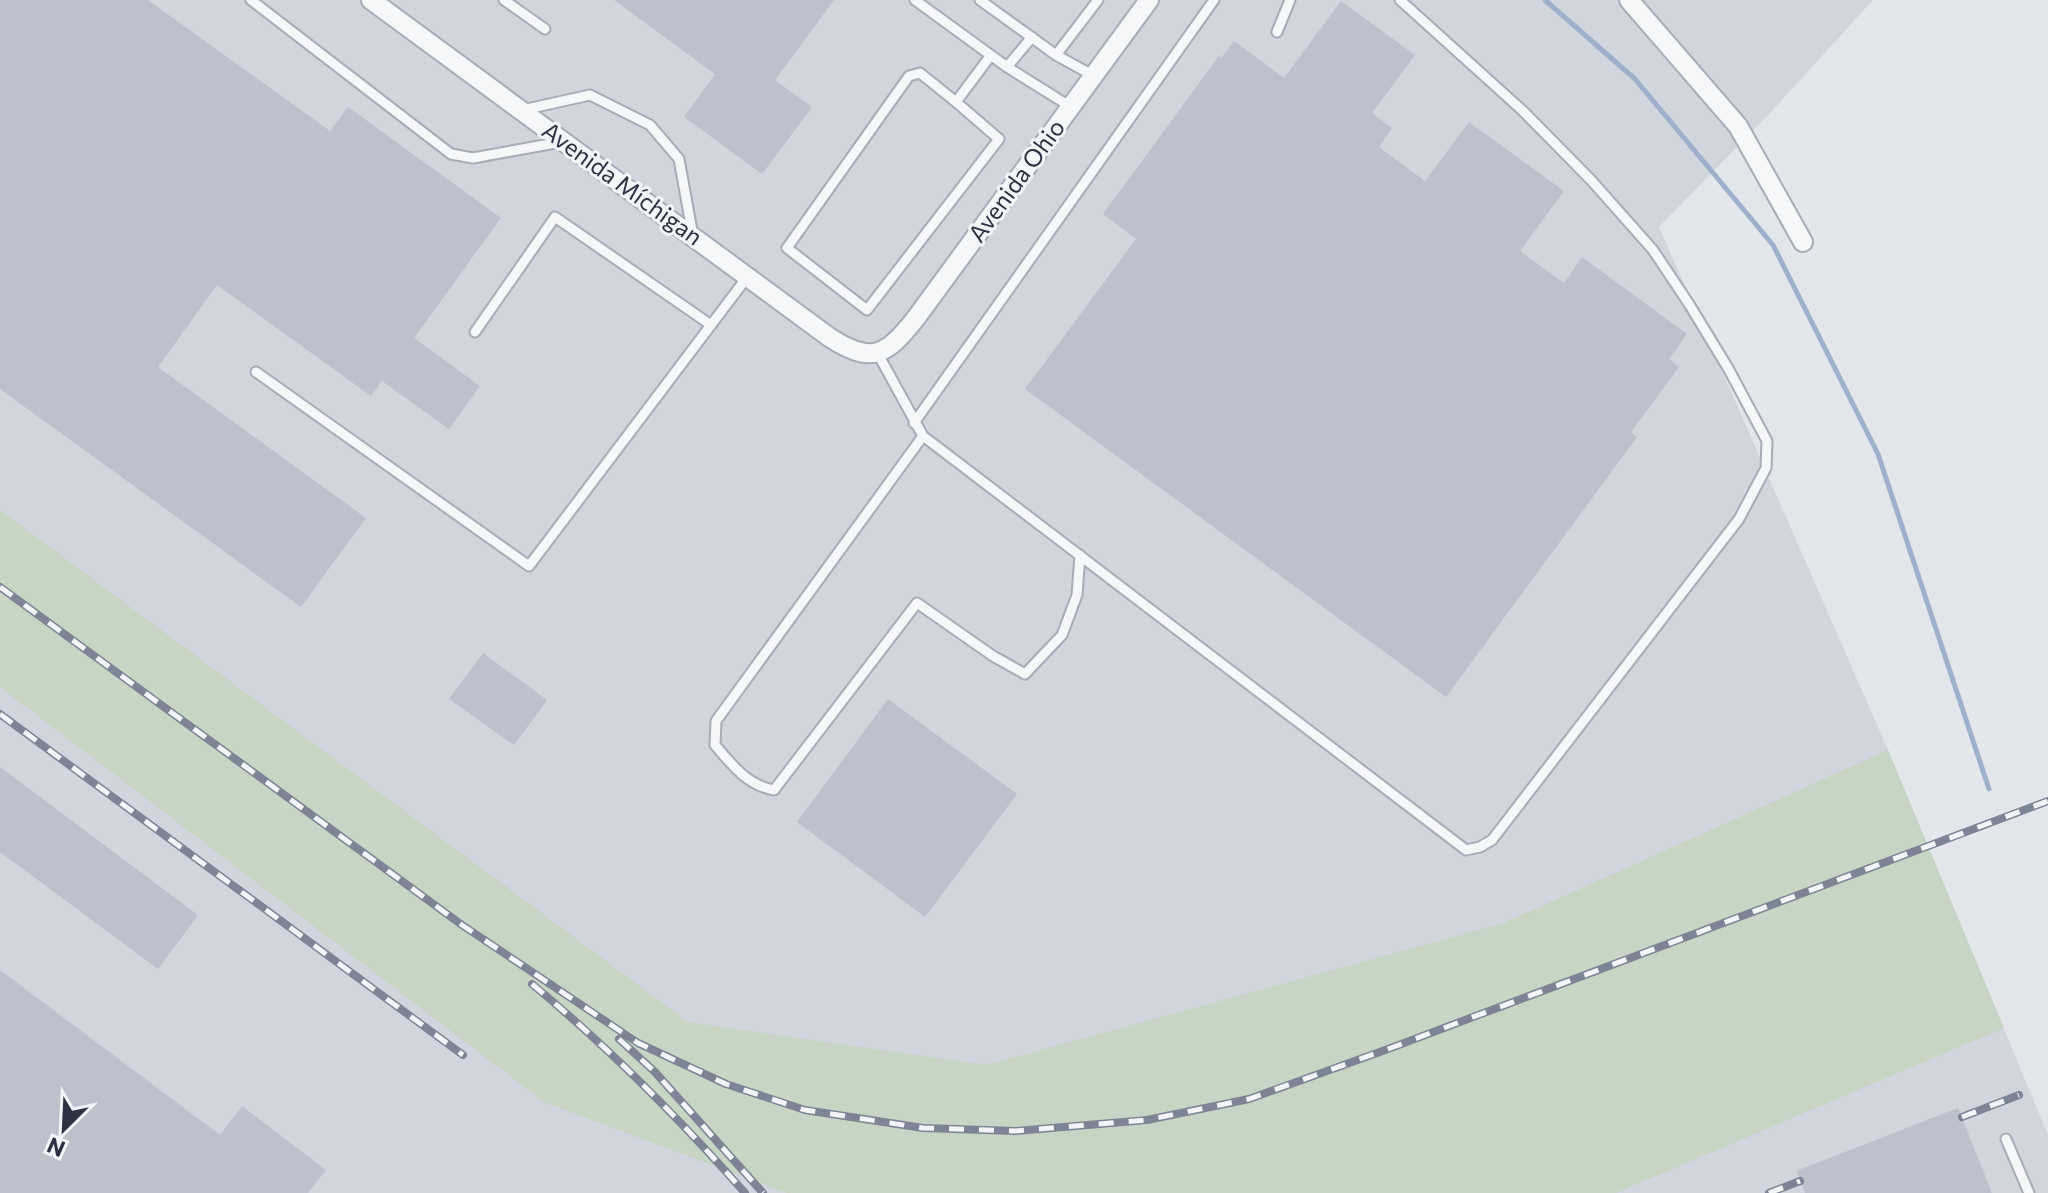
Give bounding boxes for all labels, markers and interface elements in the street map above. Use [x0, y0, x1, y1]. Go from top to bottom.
street label: Avenida Ohio [961, 113, 1070, 247]
street label: Avenida Míchigan [537, 115, 709, 251]
north arrow [24, 1089, 104, 1169]
text: N [43, 1132, 69, 1163]

